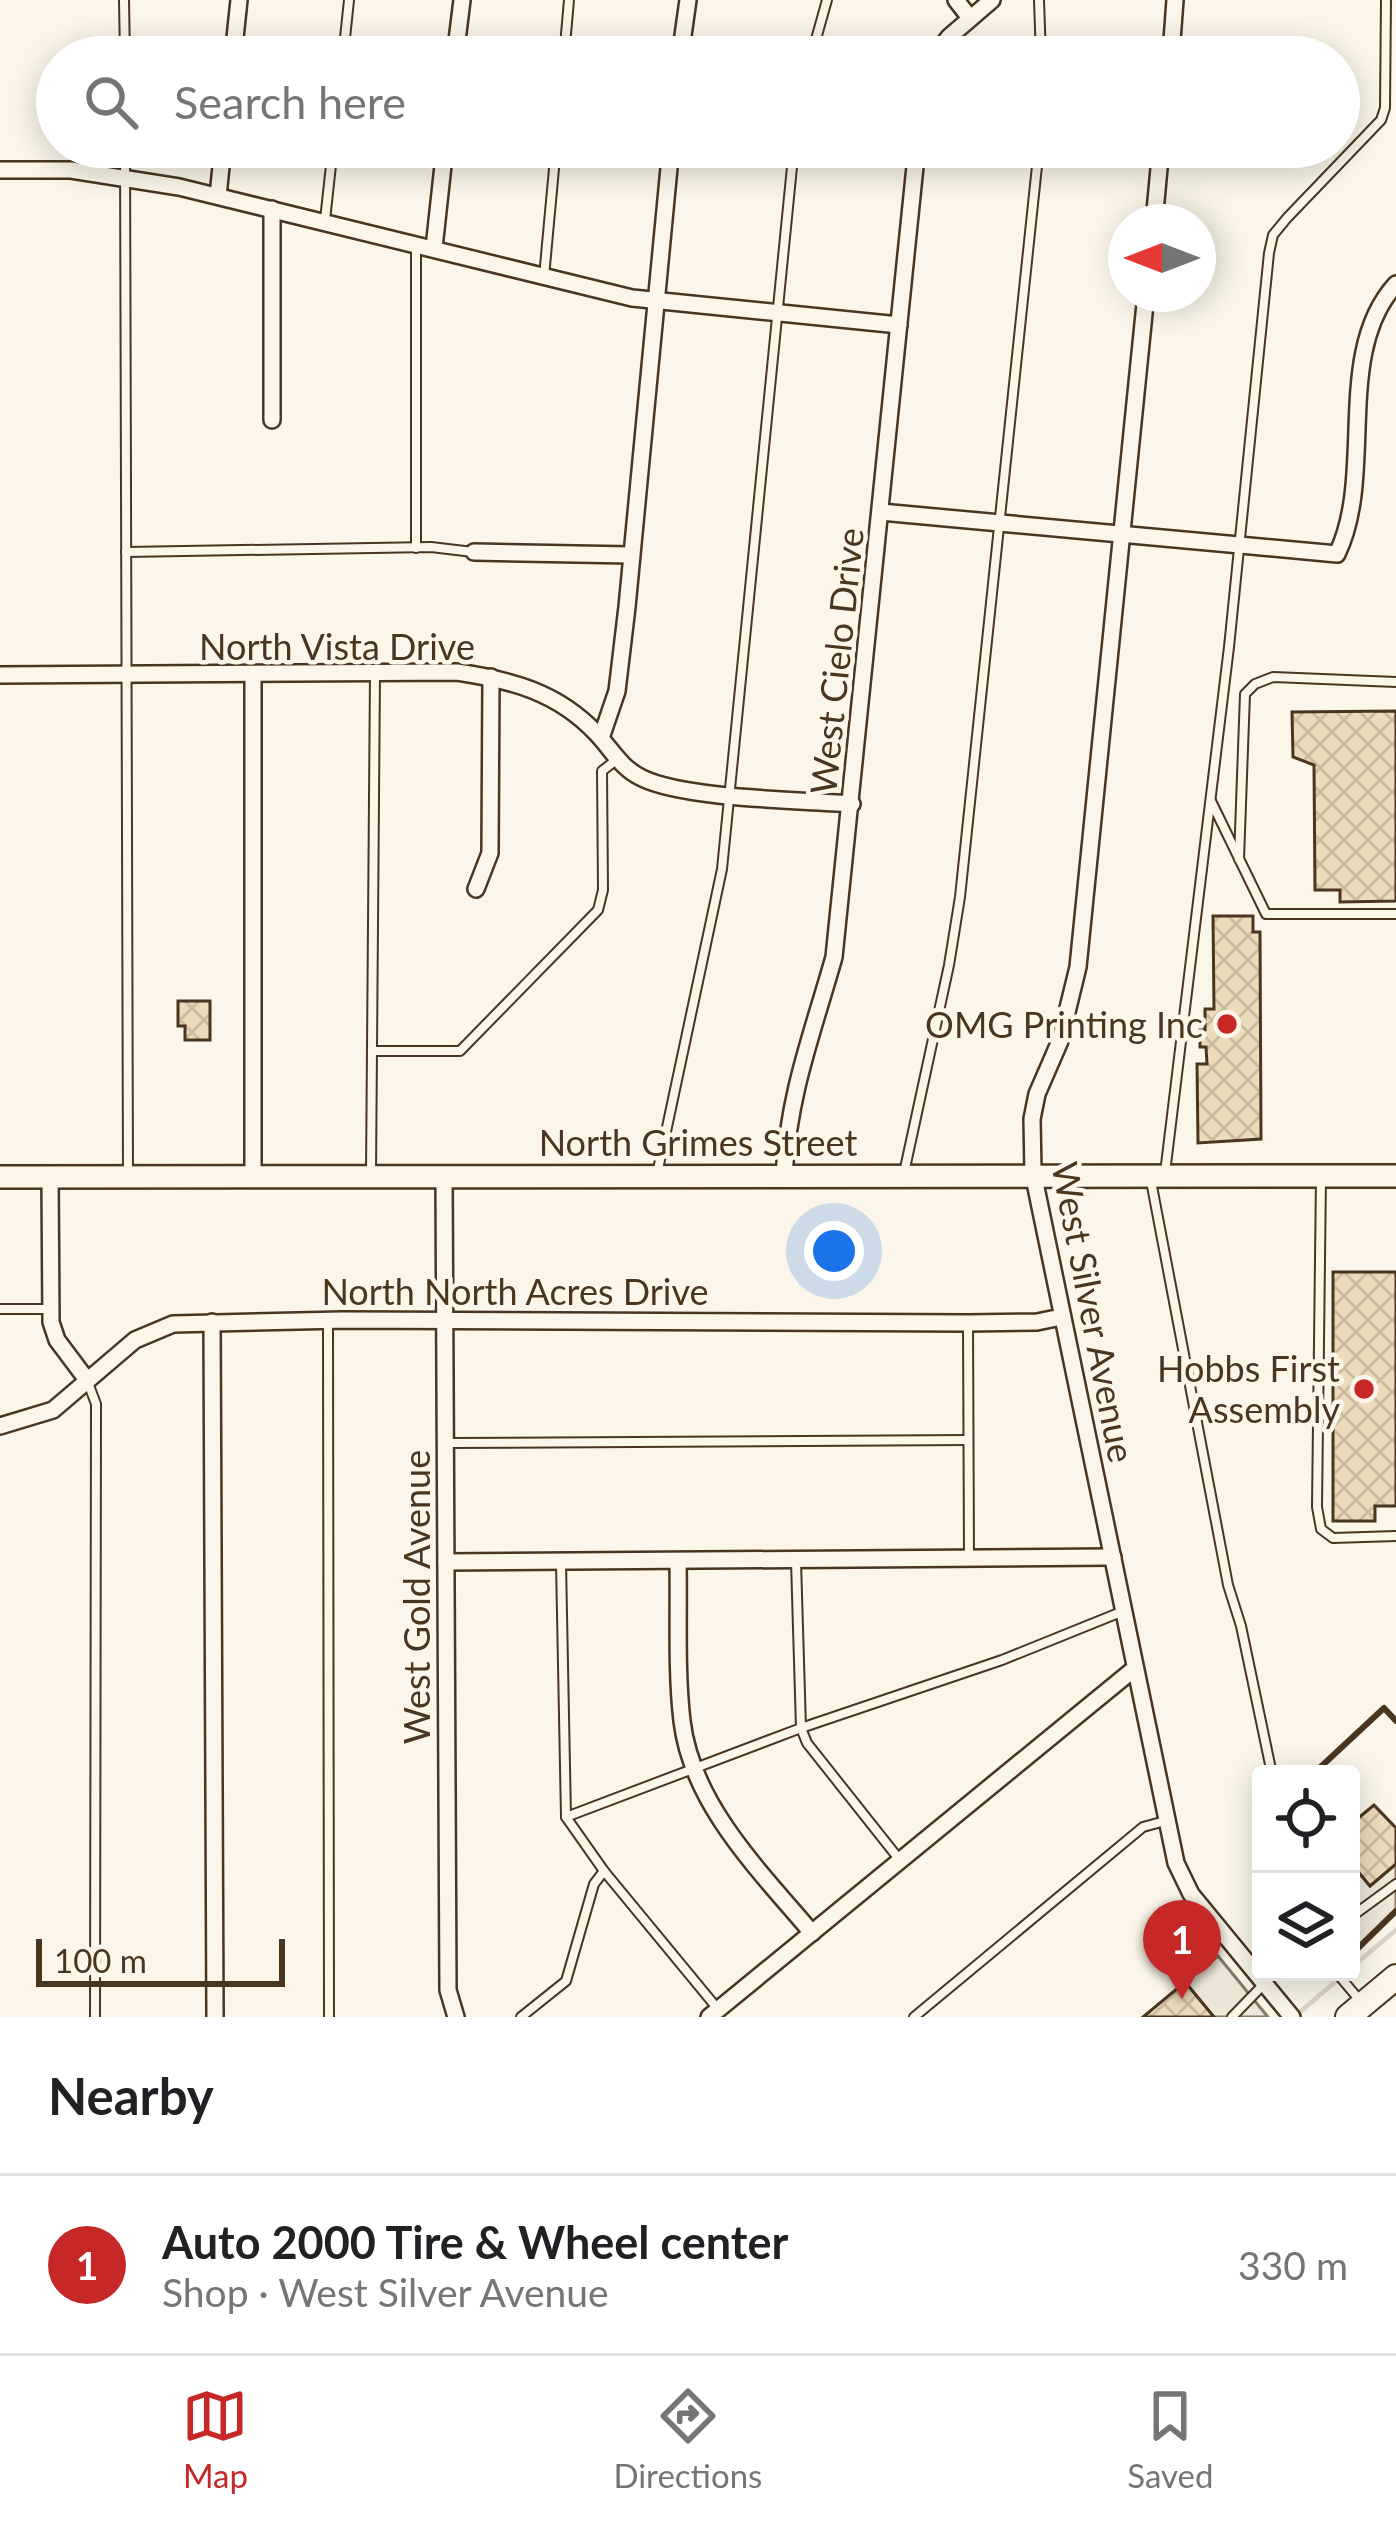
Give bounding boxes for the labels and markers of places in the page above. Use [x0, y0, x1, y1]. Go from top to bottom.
place label: OMG Printing Inc [925, 1002, 1203, 1046]
marker: OMG Printing Inc [1214, 1011, 1240, 1037]
place label: Hobbs First Assembly [1157, 1346, 1340, 1431]
marker: Hobbs First Assembly [1351, 1376, 1377, 1402]
pin: 1 [1143, 1900, 1221, 1999]

